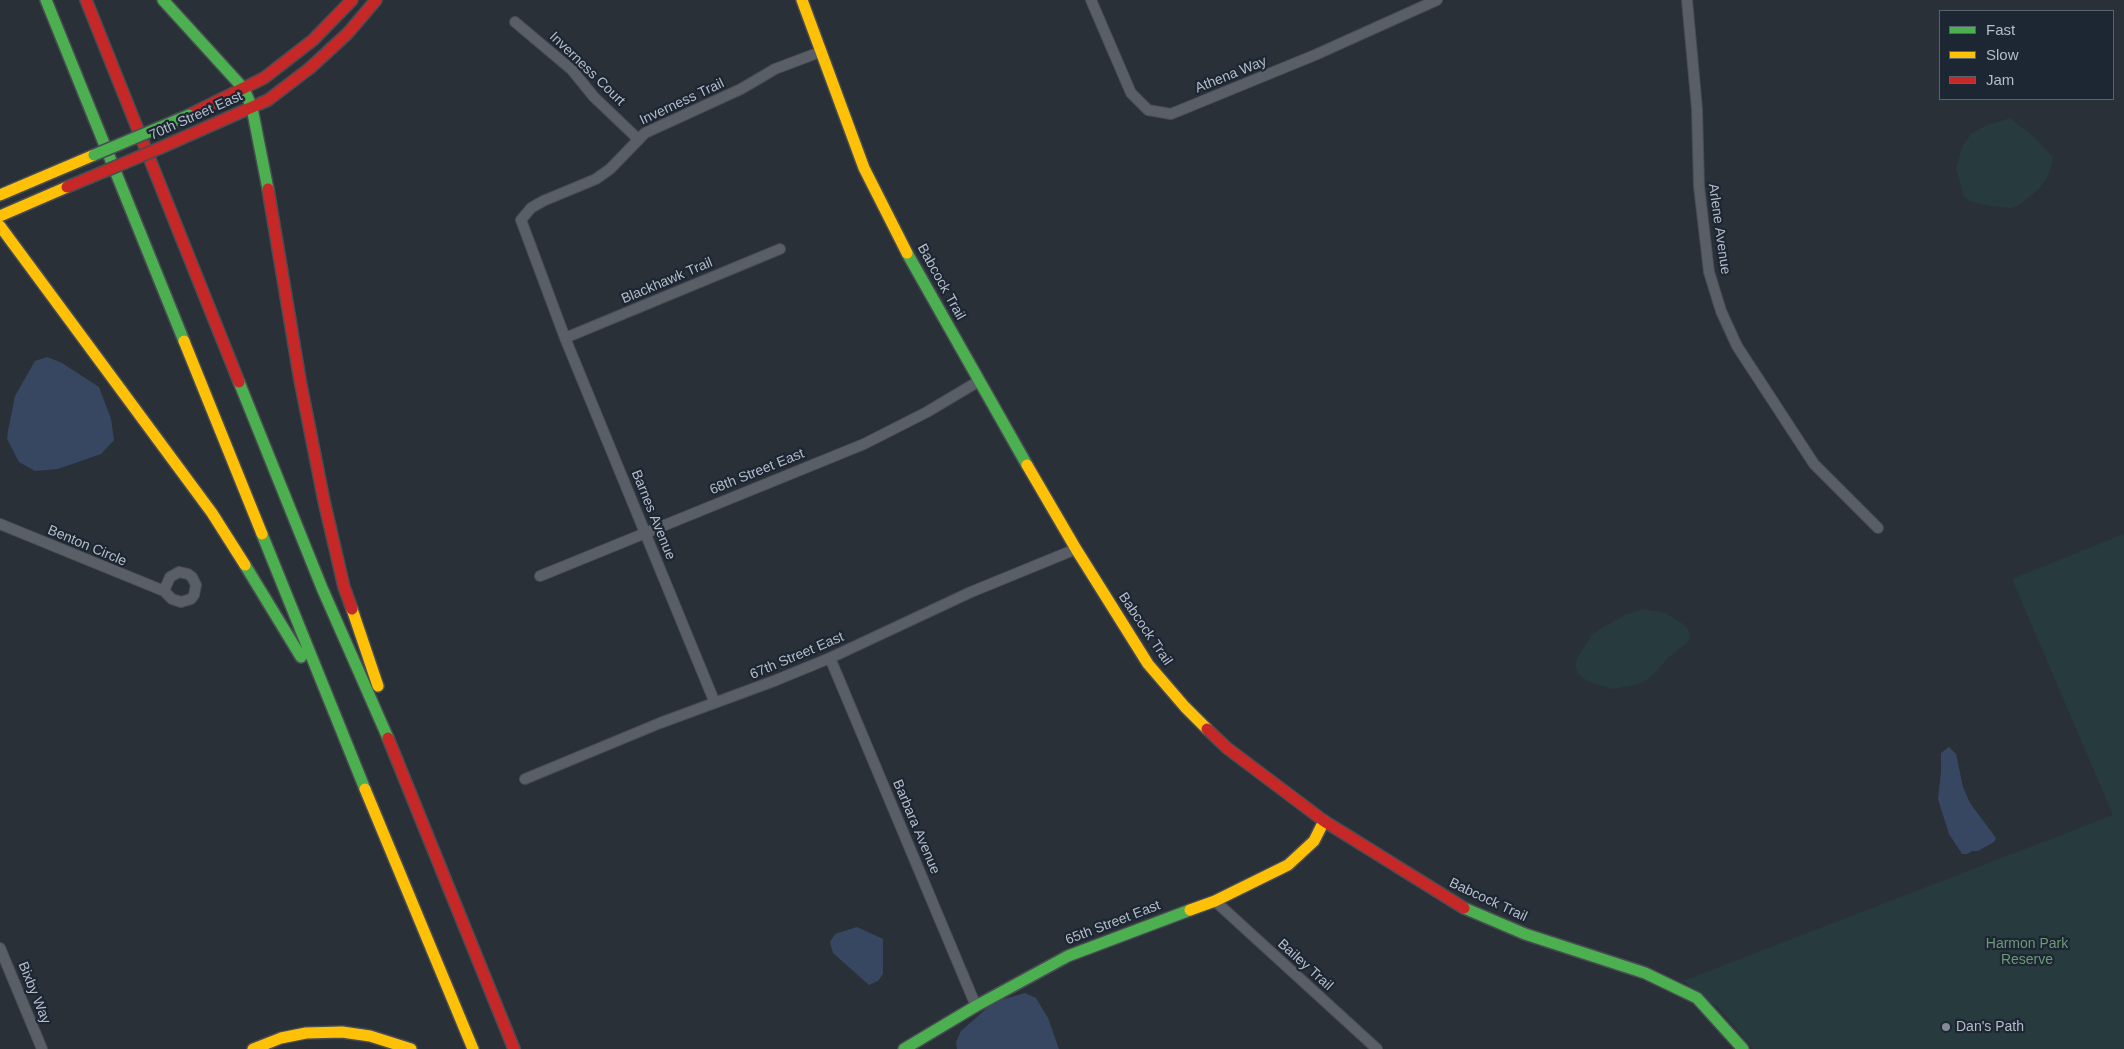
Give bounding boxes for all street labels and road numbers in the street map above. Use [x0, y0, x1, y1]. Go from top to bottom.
street label: Inverness Court [546, 29, 628, 109]
street label: Athena Way [1193, 53, 1269, 97]
street label: Inverness Trail [637, 75, 727, 129]
street label: 70th Street East [147, 88, 245, 144]
street label: Arlene Avenue [1704, 182, 1734, 276]
street label: Babcock Trail [913, 241, 969, 323]
street label: Blackhawk Trail [619, 254, 715, 308]
street label: 68th Street East [707, 445, 807, 499]
street label: Barnes Avenue [627, 468, 679, 562]
street label: Benton Circle [45, 522, 129, 570]
street label: Babcock Trail [1114, 589, 1176, 669]
street label: 67th Street East [748, 629, 846, 683]
street label: Barbara Avenue [889, 777, 943, 877]
street label: Babcock Trail [1446, 875, 1530, 925]
street label: 65th Street East [1063, 897, 1163, 949]
street label: Bailey Trail [1274, 936, 1336, 994]
street label: Bixby Way [14, 959, 54, 1027]

